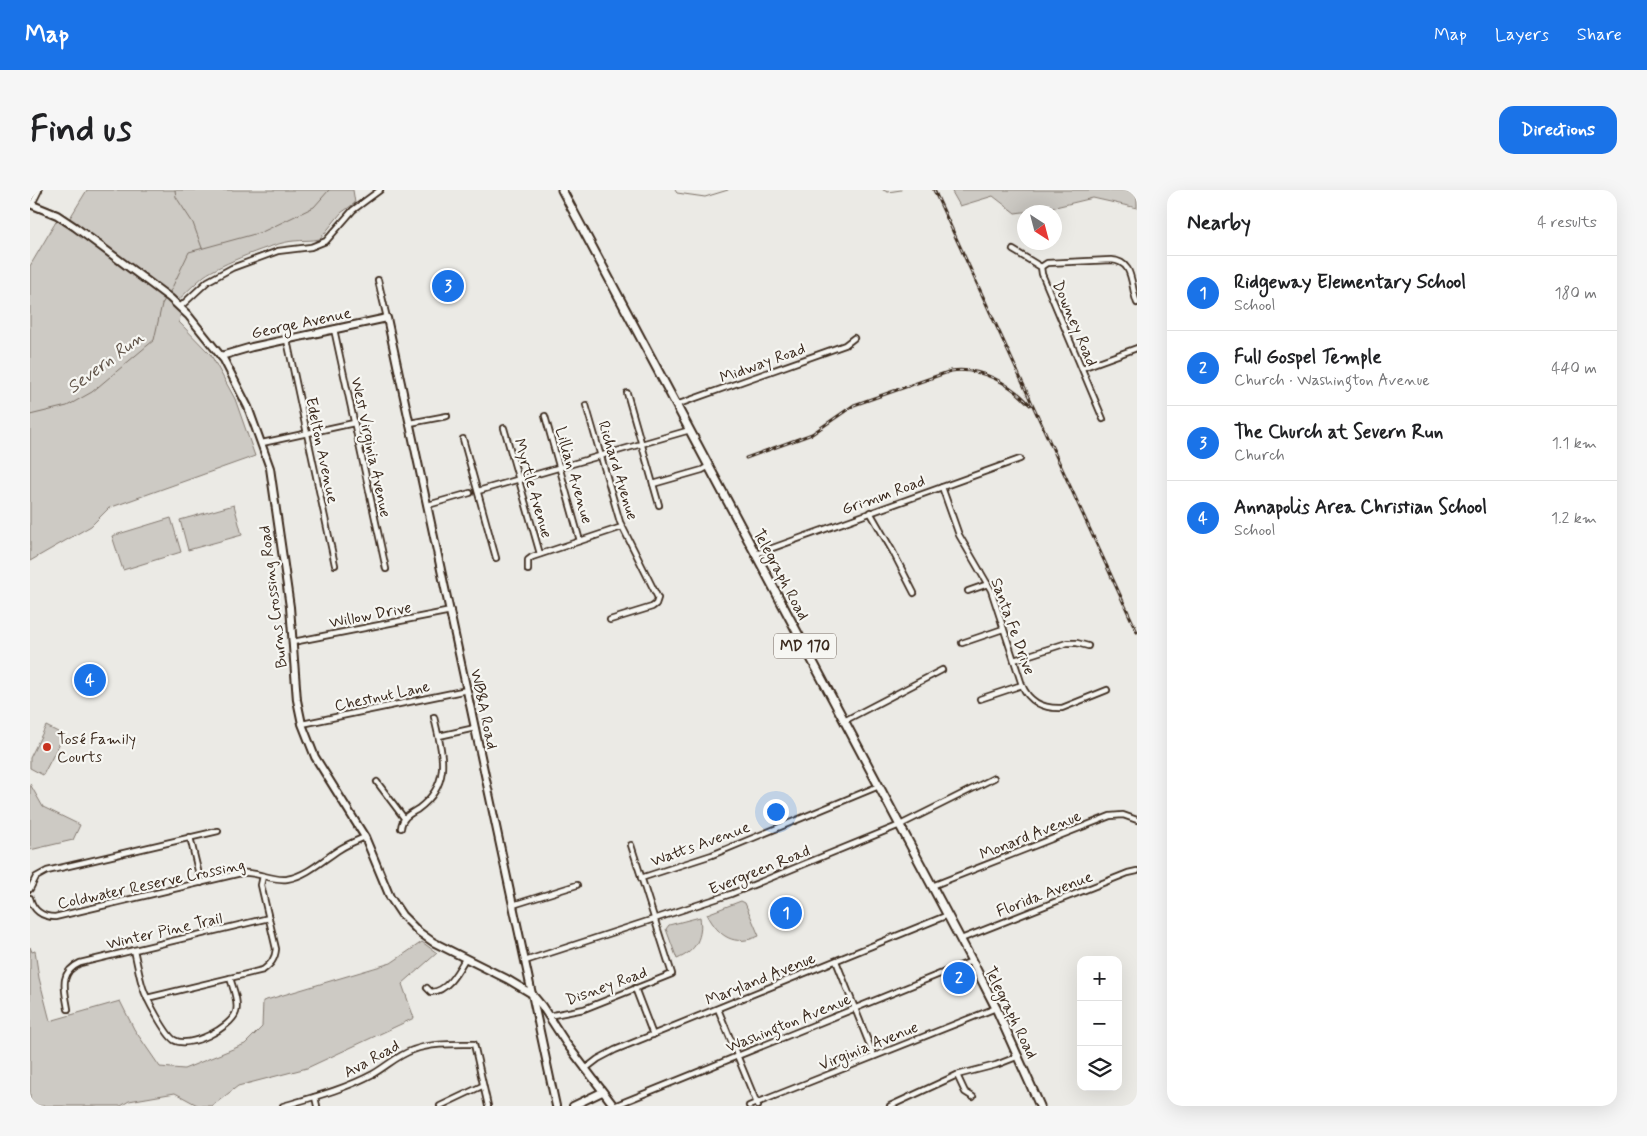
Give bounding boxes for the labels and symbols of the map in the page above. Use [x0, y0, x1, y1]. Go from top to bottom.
north arrow [1017, 205, 1062, 250]
pin: 3 [432, 267, 464, 305]
street label: Downey Road [1047, 277, 1102, 370]
street label: George Avenue [249, 303, 353, 345]
water label: Severn Run [62, 326, 149, 400]
street label: Midway Road [717, 338, 808, 389]
street label: West Virginia Avenue [344, 375, 396, 519]
street label: Edelton Avenue [300, 395, 343, 505]
street label: Richard Avenue [593, 418, 643, 523]
street label: Lillian Avenue [550, 424, 597, 526]
street label: Myrtle Avenue [508, 436, 557, 541]
street label: Grimm Road [839, 471, 928, 520]
street label: Burns Crossing Road [254, 524, 293, 669]
street label: Telegraph Road [747, 525, 814, 624]
street label: Santa Fe Drive [985, 575, 1040, 678]
street label: Willow Drive [327, 597, 413, 634]
road number: MD 170 [774, 634, 836, 658]
pin: 4 [74, 661, 106, 699]
street label: WB&A Road [465, 667, 502, 751]
street label: Chestnut Lane [333, 676, 432, 717]
place label: Tosé Family Courts [57, 729, 136, 768]
marker: Tosé Family Courts [41, 741, 53, 753]
your location [763, 799, 789, 825]
street label: Monard Avenue [977, 805, 1085, 865]
street label: Watts Avenue [648, 817, 753, 872]
street label: Evergreen Road [706, 841, 814, 901]
street label: Coldwater Reserve Crossing [56, 854, 247, 915]
street label: Florida Avenue [993, 866, 1096, 922]
pin: 1 [770, 894, 802, 932]
street label: Winter Pine Trail [104, 908, 224, 955]
street label: Maryland Avenue [702, 948, 819, 1011]
pin: 2 [943, 959, 975, 997]
street label: Disney Road [563, 962, 650, 1011]
street label: Telegraph Road [978, 963, 1042, 1063]
street label: Washington Avenue [723, 989, 855, 1059]
street label: Virginia Avenue [816, 1017, 922, 1077]
street label: Ava Road [340, 1035, 404, 1083]

